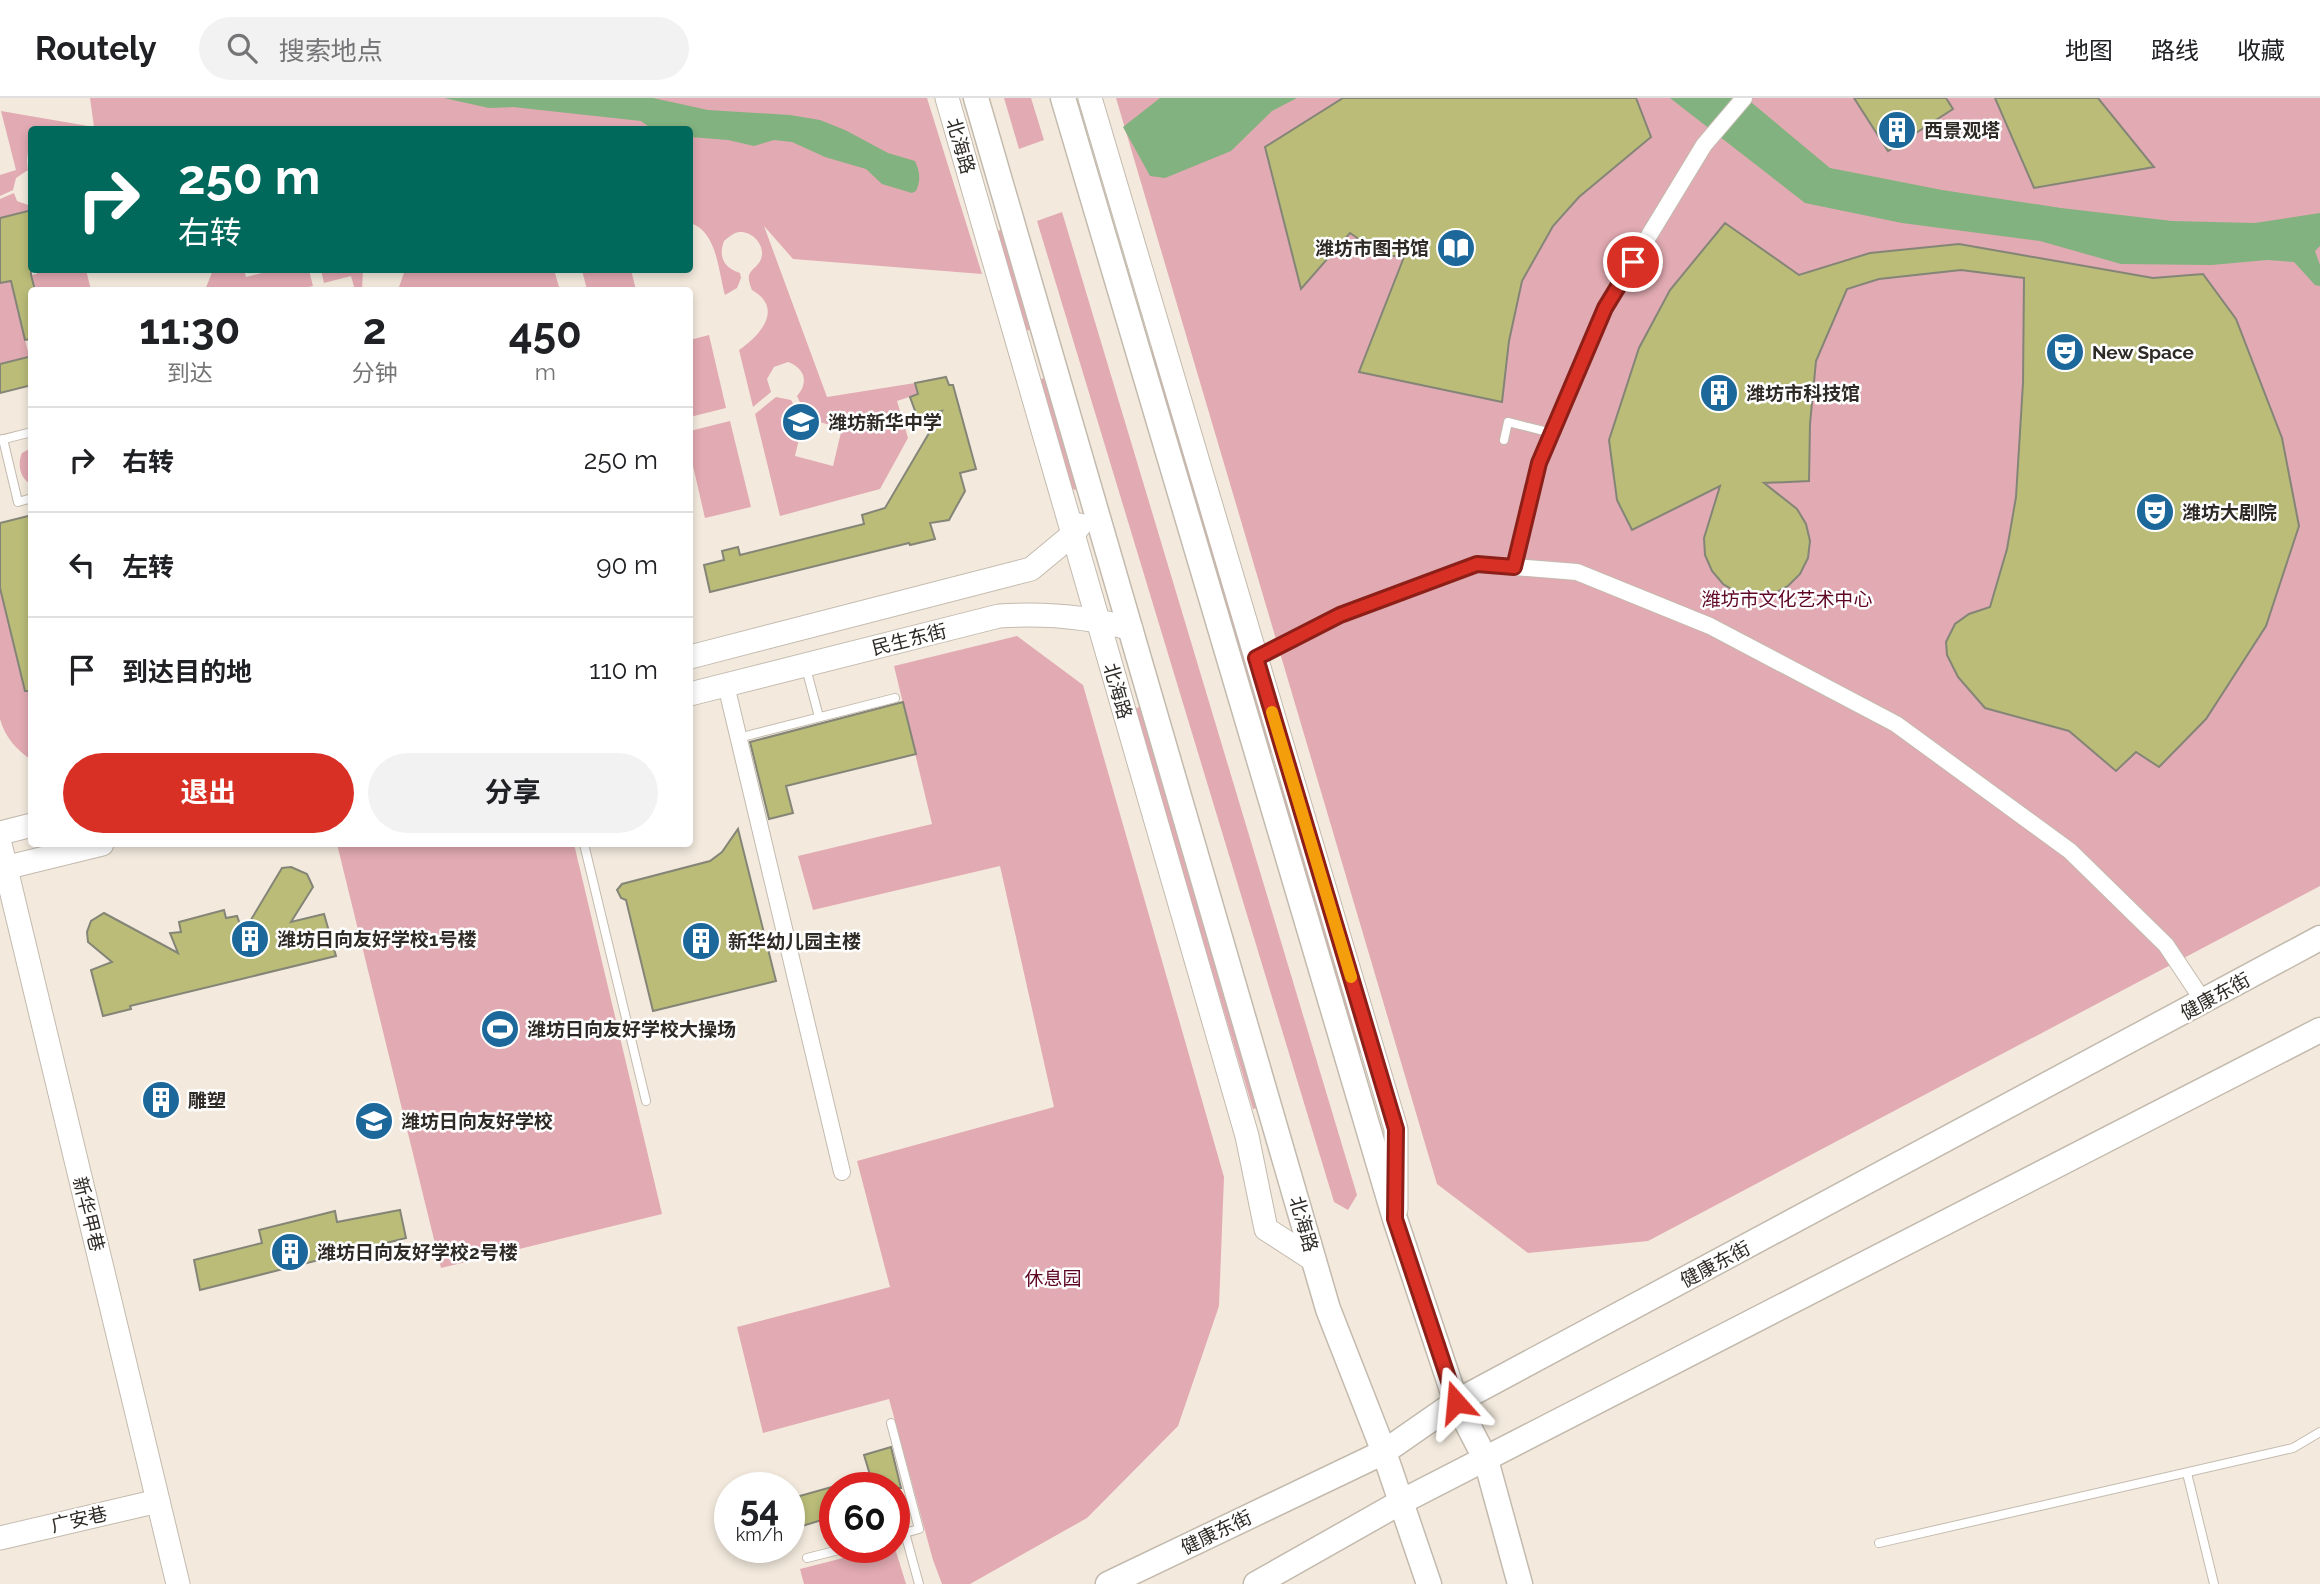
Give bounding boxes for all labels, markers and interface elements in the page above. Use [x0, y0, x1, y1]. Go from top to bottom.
search box [199, 17, 689, 80]
text: Routely [35, 29, 157, 68]
icon: search [223, 29, 261, 67]
text: 搜索地点 [279, 36, 383, 66]
text: 地图 [2065, 36, 2113, 65]
text: 路线 [2151, 36, 2199, 65]
text: 收藏 [2237, 36, 2285, 65]
building icon: 西景观塔 [1876, 109, 1918, 151]
street label: 北海路 [943, 116, 979, 176]
place label: 西景观塔 [1924, 119, 2000, 141]
text: 250 m [178, 148, 320, 205]
icon: right [63, 154, 154, 245]
text: 右转 [178, 214, 242, 251]
library icon: 潍坊市图书馆 [1435, 227, 1477, 269]
pin [1603, 232, 1663, 292]
place label: 潍坊市图书馆 [1315, 237, 1429, 259]
icon: arrive [1614, 243, 1652, 281]
text: 11:30 [139, 305, 240, 354]
text: 2 [363, 305, 386, 354]
text: 450 [509, 309, 582, 358]
theatre icon: New Space [2044, 331, 2086, 373]
place label: New Space [2092, 341, 2194, 363]
text: m [535, 358, 556, 385]
text: 到达 [167, 359, 213, 386]
text: 分钟 [352, 359, 398, 386]
building icon: 潍坊市科技馆 [1698, 372, 1740, 414]
place label: 潍坊市科技馆 [1746, 382, 1860, 404]
school or university icon: 潍坊新华中学 [780, 401, 822, 443]
place label: 潍坊新华中学 [828, 411, 942, 433]
icon: right [63, 441, 101, 479]
text: 250 m [584, 445, 658, 475]
text: 右转 [122, 447, 174, 477]
theatre icon: 潍坊大剧院 [2134, 491, 2176, 533]
place label: 潍坊大剧院 [2182, 501, 2277, 523]
icon: left [63, 546, 101, 584]
text: 90 m [596, 550, 658, 580]
text: 左转 [122, 552, 174, 582]
park label: 潍坊市文化艺术中心 [1701, 588, 1873, 610]
street label: 民生东街 [869, 619, 949, 659]
icon: arrive [63, 651, 101, 689]
text: 110 m [589, 655, 658, 685]
text: 到达目的地 [122, 657, 252, 687]
street label: 北海路 [1100, 661, 1136, 721]
button: 退出 [63, 753, 354, 833]
button: 分享 [368, 753, 658, 833]
building icon: 潍坊日向友好学校1号楼 [229, 918, 271, 960]
building icon: 新华幼儿园主楼 [680, 920, 722, 962]
place label: 潍坊日向友好学校1号楼 [277, 928, 476, 950]
place label: 新华幼儿园主楼 [728, 930, 861, 952]
street label: 健康东街 [2176, 968, 2254, 1024]
sports icon: 潍坊日向友好学校大操场 [479, 1008, 521, 1050]
place label: 潍坊日向友好学校大操场 [527, 1018, 736, 1040]
building icon: 雕塑 [140, 1079, 182, 1121]
place label: 雕塑 [188, 1089, 226, 1111]
school or university icon: 潍坊日向友好学校 [353, 1100, 395, 1142]
place label: 潍坊日向友好学校 [401, 1110, 553, 1132]
street label: 新华甲巷 [69, 1174, 109, 1254]
street label: 北海路 [1286, 1194, 1322, 1254]
building icon: 潍坊日向友好学校2号楼 [269, 1231, 311, 1273]
street label: 健康东街 [1676, 1236, 1754, 1292]
place label: 潍坊日向友好学校2号楼 [317, 1241, 518, 1263]
park label: 休息园 [1024, 1267, 1082, 1289]
position arrow [1419, 1365, 1493, 1439]
speed limit sign: 60 [819, 1472, 910, 1563]
text: 54 [740, 1488, 779, 1529]
street label: 广安巷 [49, 1502, 109, 1536]
street label: 健康东街 [1177, 1505, 1255, 1559]
text: km/h [736, 1524, 783, 1545]

